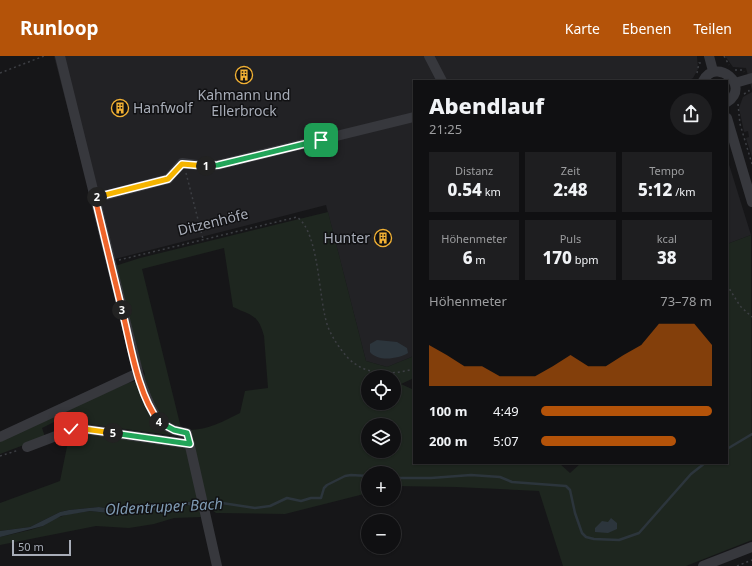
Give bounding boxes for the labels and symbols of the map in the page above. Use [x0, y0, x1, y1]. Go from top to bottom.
building icon: Kahmann und Ellerbrock [234, 65, 254, 85]
place label: Kahmann und Ellerbrock [198, 85, 290, 120]
building icon: Hanfwolf [110, 98, 130, 118]
place label: Hanfwolf [133, 98, 194, 117]
pin [304, 123, 338, 157]
pin: 1 [196, 156, 216, 176]
pin: 2 [87, 187, 107, 207]
street label: Ditzenhöfe [176, 204, 250, 239]
place label: Hunter [324, 228, 370, 247]
building icon: Hunter [373, 228, 393, 248]
pin: 3 [112, 300, 132, 320]
pin [54, 412, 88, 446]
pin: 4 [149, 412, 169, 432]
pin: 5 [103, 423, 123, 443]
water label: Oldentruper Bach [104, 493, 223, 519]
scale bar [12, 538, 71, 557]

